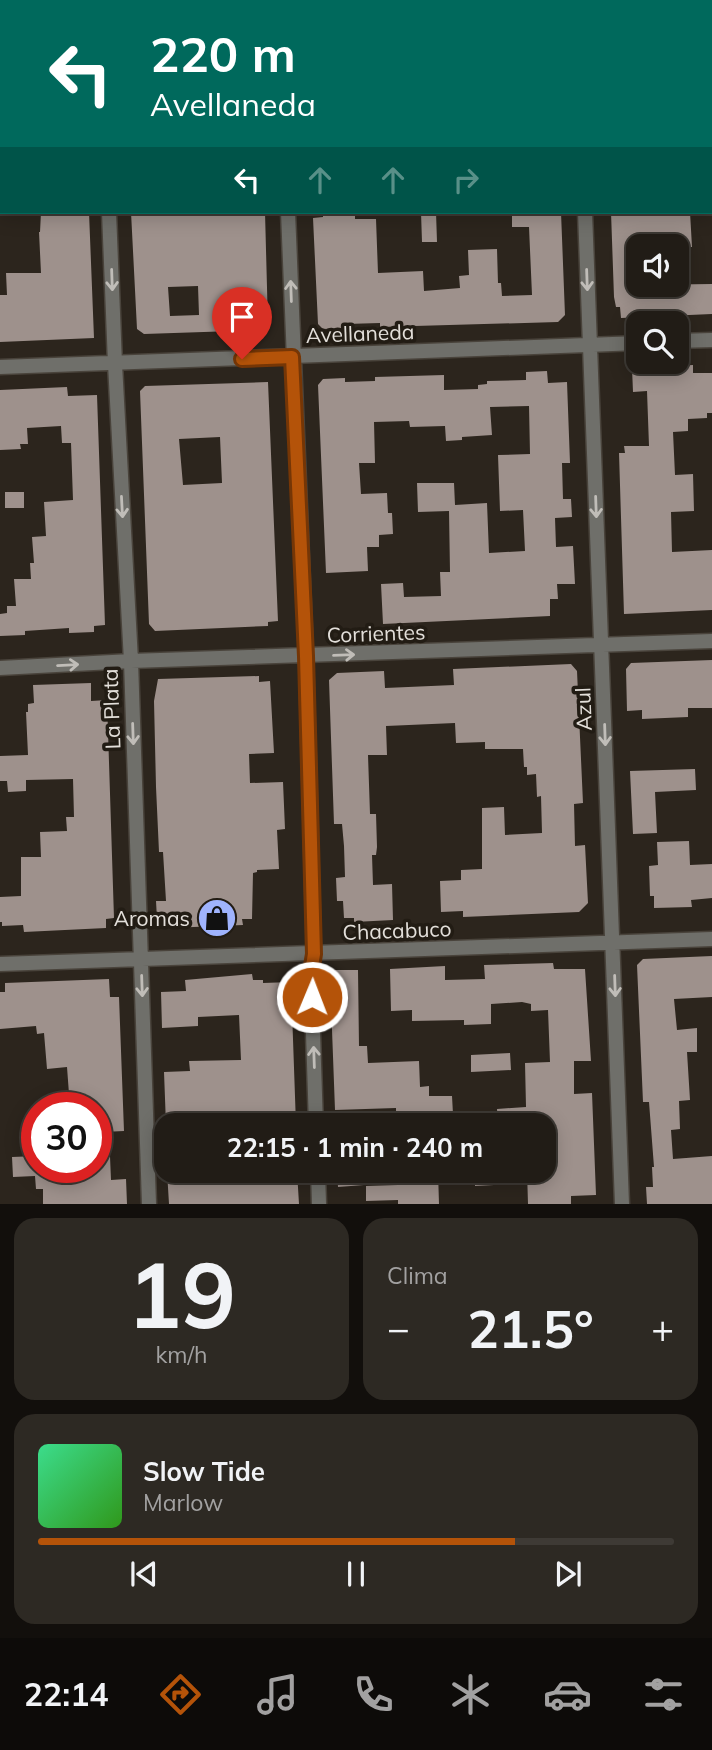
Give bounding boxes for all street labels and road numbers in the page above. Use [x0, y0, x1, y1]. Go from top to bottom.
street label: Avellaneda [305, 318, 415, 348]
street label: Corrientes [326, 618, 426, 648]
street label: La Plata [97, 668, 125, 750]
street label: Azul [569, 687, 597, 731]
street label: Chacabuco [342, 915, 452, 945]

